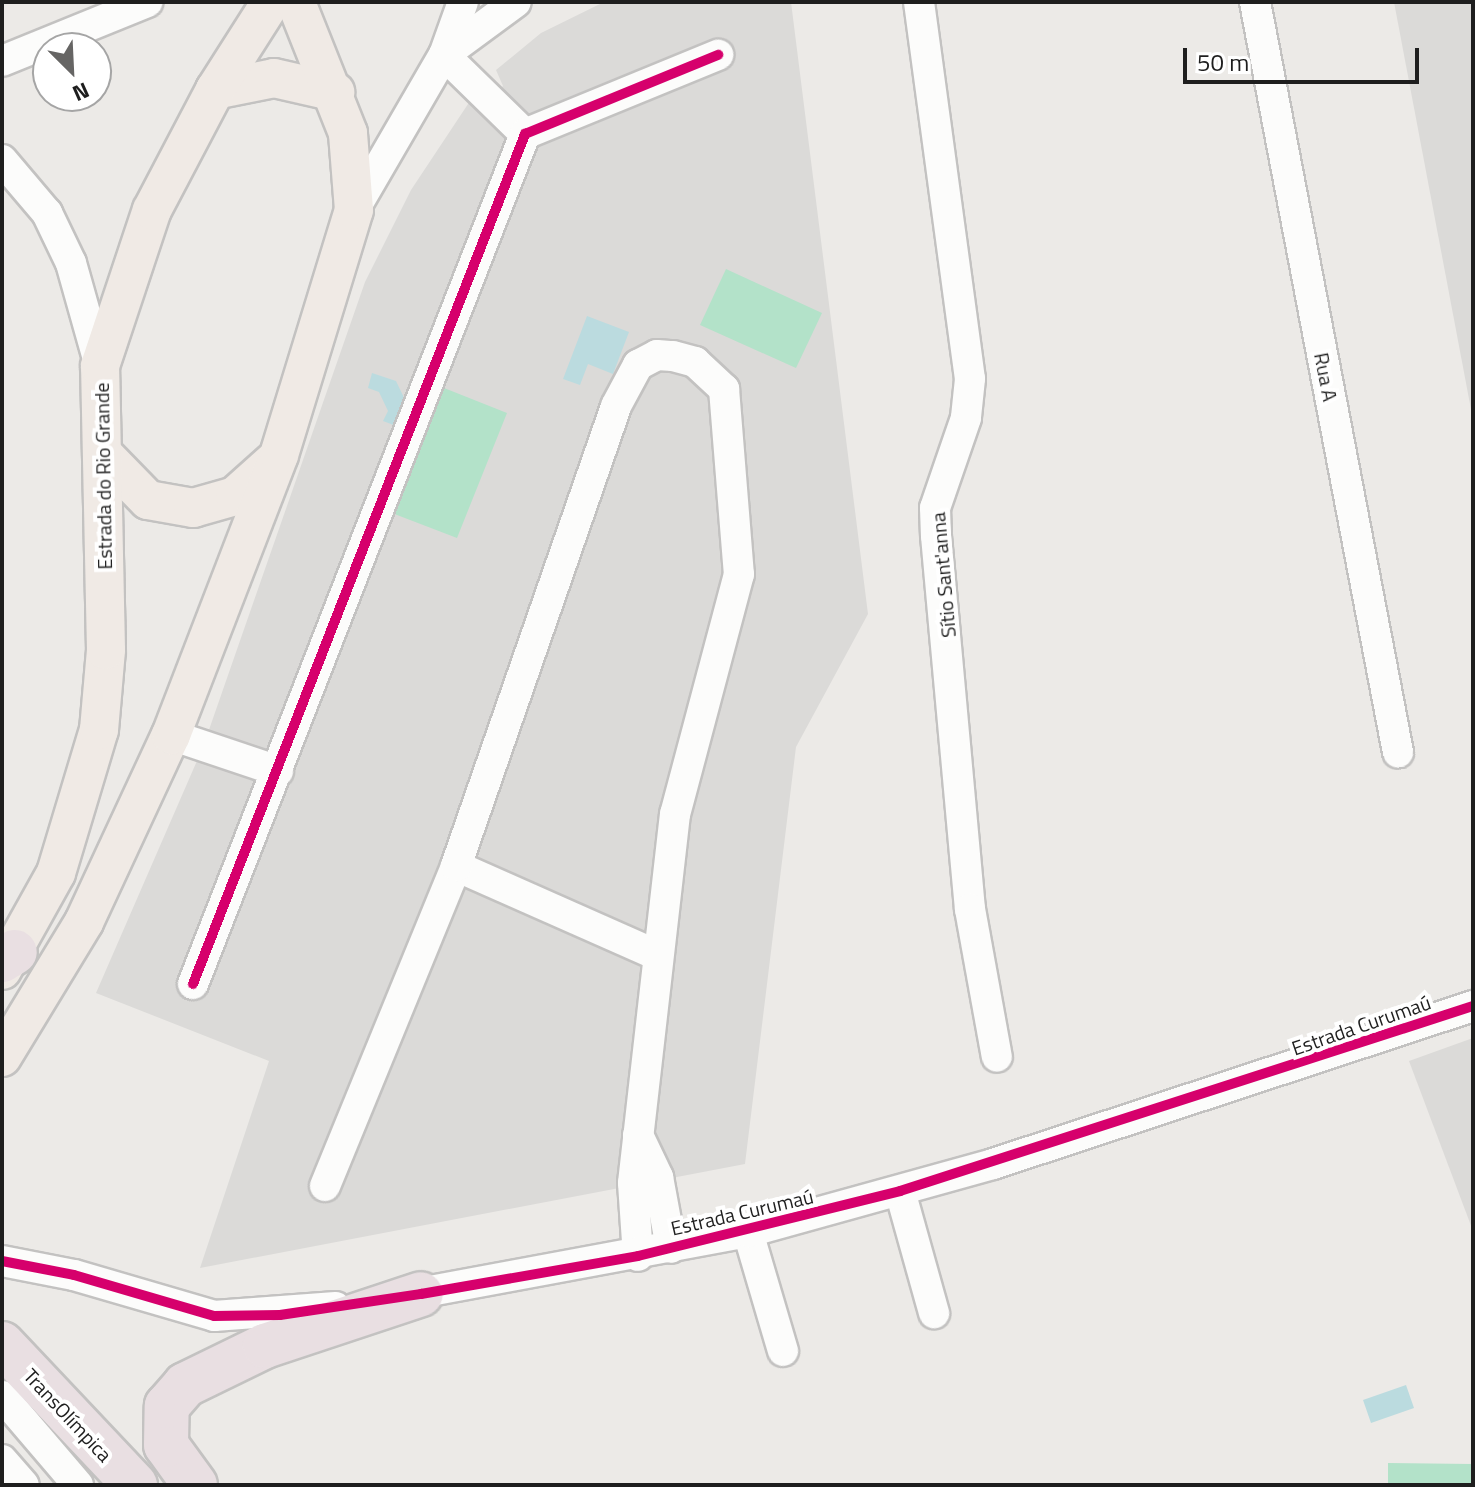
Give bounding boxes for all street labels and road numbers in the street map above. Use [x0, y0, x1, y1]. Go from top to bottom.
street label: Rua A [1310, 351, 1342, 403]
street label: Estrada do Rio Grande [89, 382, 117, 570]
street label: Sítio Sant'anna [926, 511, 960, 639]
street label: Estrada Curumaú [1288, 990, 1434, 1060]
street label: Estrada Curumaú [668, 1184, 816, 1240]
street label: TransOlímpica [19, 1364, 117, 1466]

